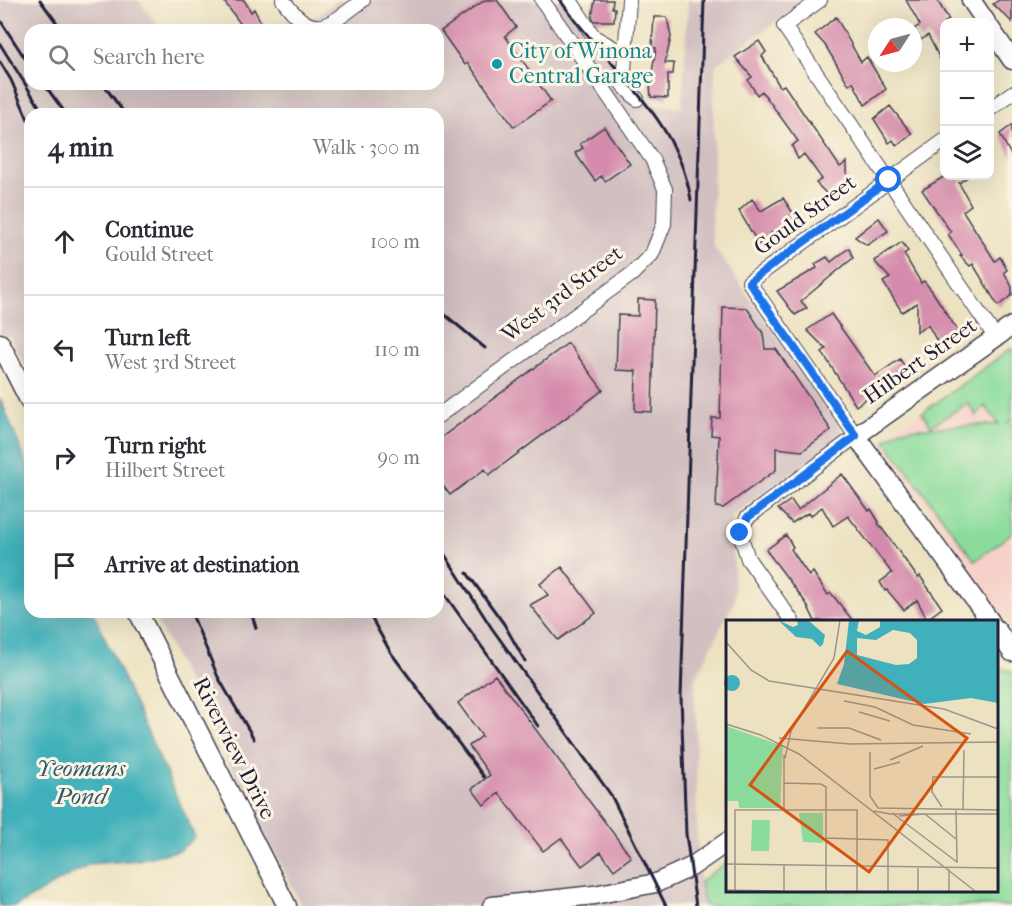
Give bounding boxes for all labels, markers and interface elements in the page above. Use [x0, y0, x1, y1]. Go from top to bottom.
north arrow [868, 18, 922, 72]
map controls [940, 18, 994, 180]
button: + [940, 18, 994, 72]
search box [24, 24, 444, 90]
place label: City of Winona Central Garage [509, 38, 654, 89]
icon: search [45, 41, 78, 74]
text: Search here [93, 44, 205, 70]
marker: City of Winona Central Garage [490, 57, 504, 71]
button: − [940, 72, 994, 126]
button: layers [940, 126, 994, 180]
text: 4 min [48, 132, 113, 163]
text: Walk · 300 m [313, 136, 420, 159]
route start [875, 166, 901, 192]
street label: Gould Street [749, 169, 861, 261]
text: Continue [105, 217, 194, 243]
icon: ahead [48, 225, 81, 258]
text: 100 m [370, 230, 420, 253]
street label: West 3rd Street [496, 240, 628, 348]
text: Gould Street [105, 243, 214, 266]
street label: Hilbert Street [858, 312, 982, 410]
text: Turn left [105, 325, 191, 351]
icon: left [48, 333, 81, 366]
text: 110 m [374, 338, 420, 361]
text: West 3rd Street [105, 351, 236, 374]
text: Turn right [105, 433, 206, 459]
icon: right [48, 441, 81, 474]
text: 90 m [378, 446, 420, 469]
text: Hilbert Street [105, 459, 225, 482]
route end [726, 519, 752, 545]
icon: arrive [48, 549, 81, 582]
text: Arrive at destination [105, 552, 299, 578]
inset map [726, 620, 997, 891]
street label: Riverview Drive [187, 673, 281, 823]
water label: Yeomans Pond [37, 754, 126, 810]

